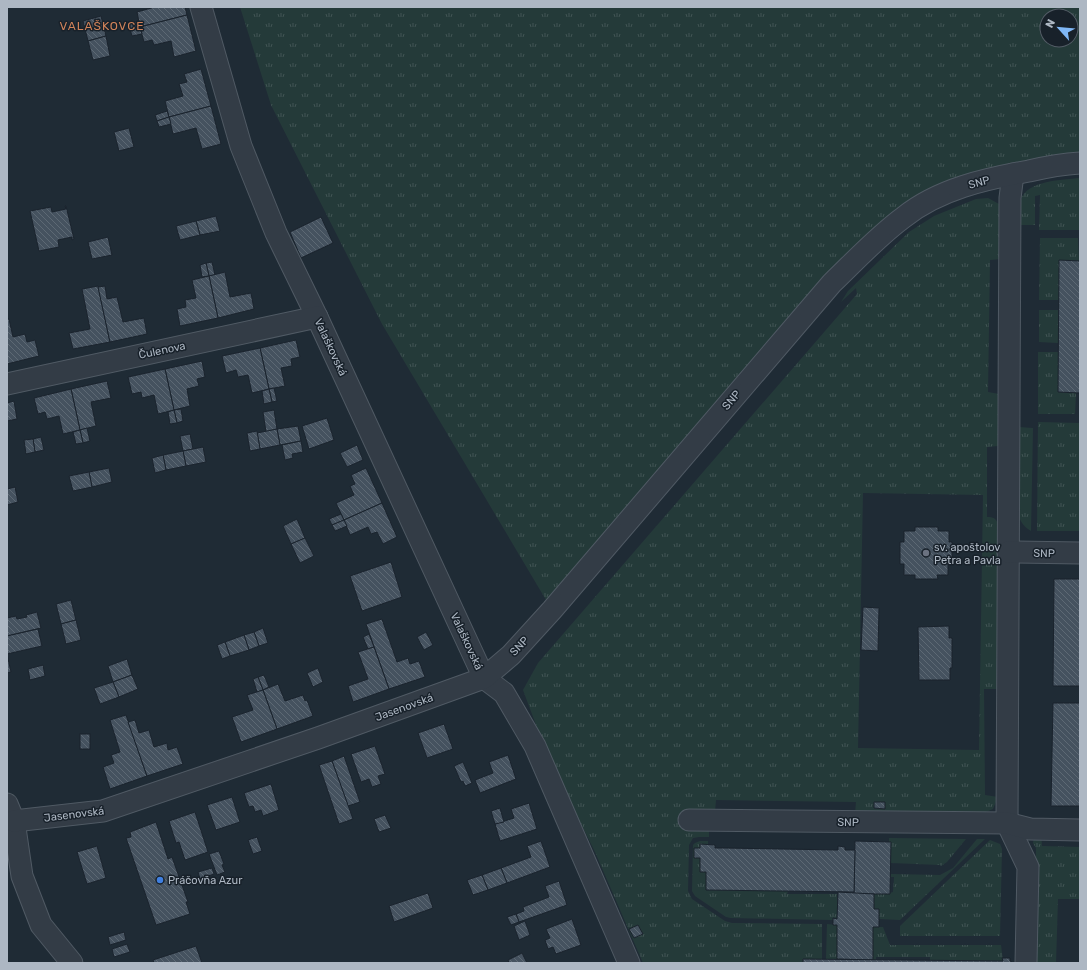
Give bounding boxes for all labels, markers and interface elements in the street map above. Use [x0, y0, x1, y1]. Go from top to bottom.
north arrow [1039, 8, 1079, 48]
text: N [1043, 17, 1058, 30]
district label: VALAŠKOVCE [59, 19, 145, 33]
street label: SNP [967, 173, 991, 192]
street label: Valaškovská [312, 317, 349, 378]
street label: Čulenova [138, 339, 187, 362]
street label: SNP [719, 388, 743, 413]
place label: sv. apoštolov Petra a Pavla [934, 541, 1001, 567]
street label: SNP [1033, 547, 1055, 560]
marker: sv. apoštolov Petra a Pavla [921, 548, 931, 558]
street label: Valaškovská [448, 611, 485, 672]
street label: SNP [507, 634, 531, 659]
street label: Jasenovská [373, 691, 435, 724]
street label: Jasenovská [43, 804, 105, 825]
street label: SNP [837, 816, 859, 829]
place label: Práčovňa Azur [168, 874, 243, 887]
marker: Práčovňa Azur [155, 875, 165, 885]

